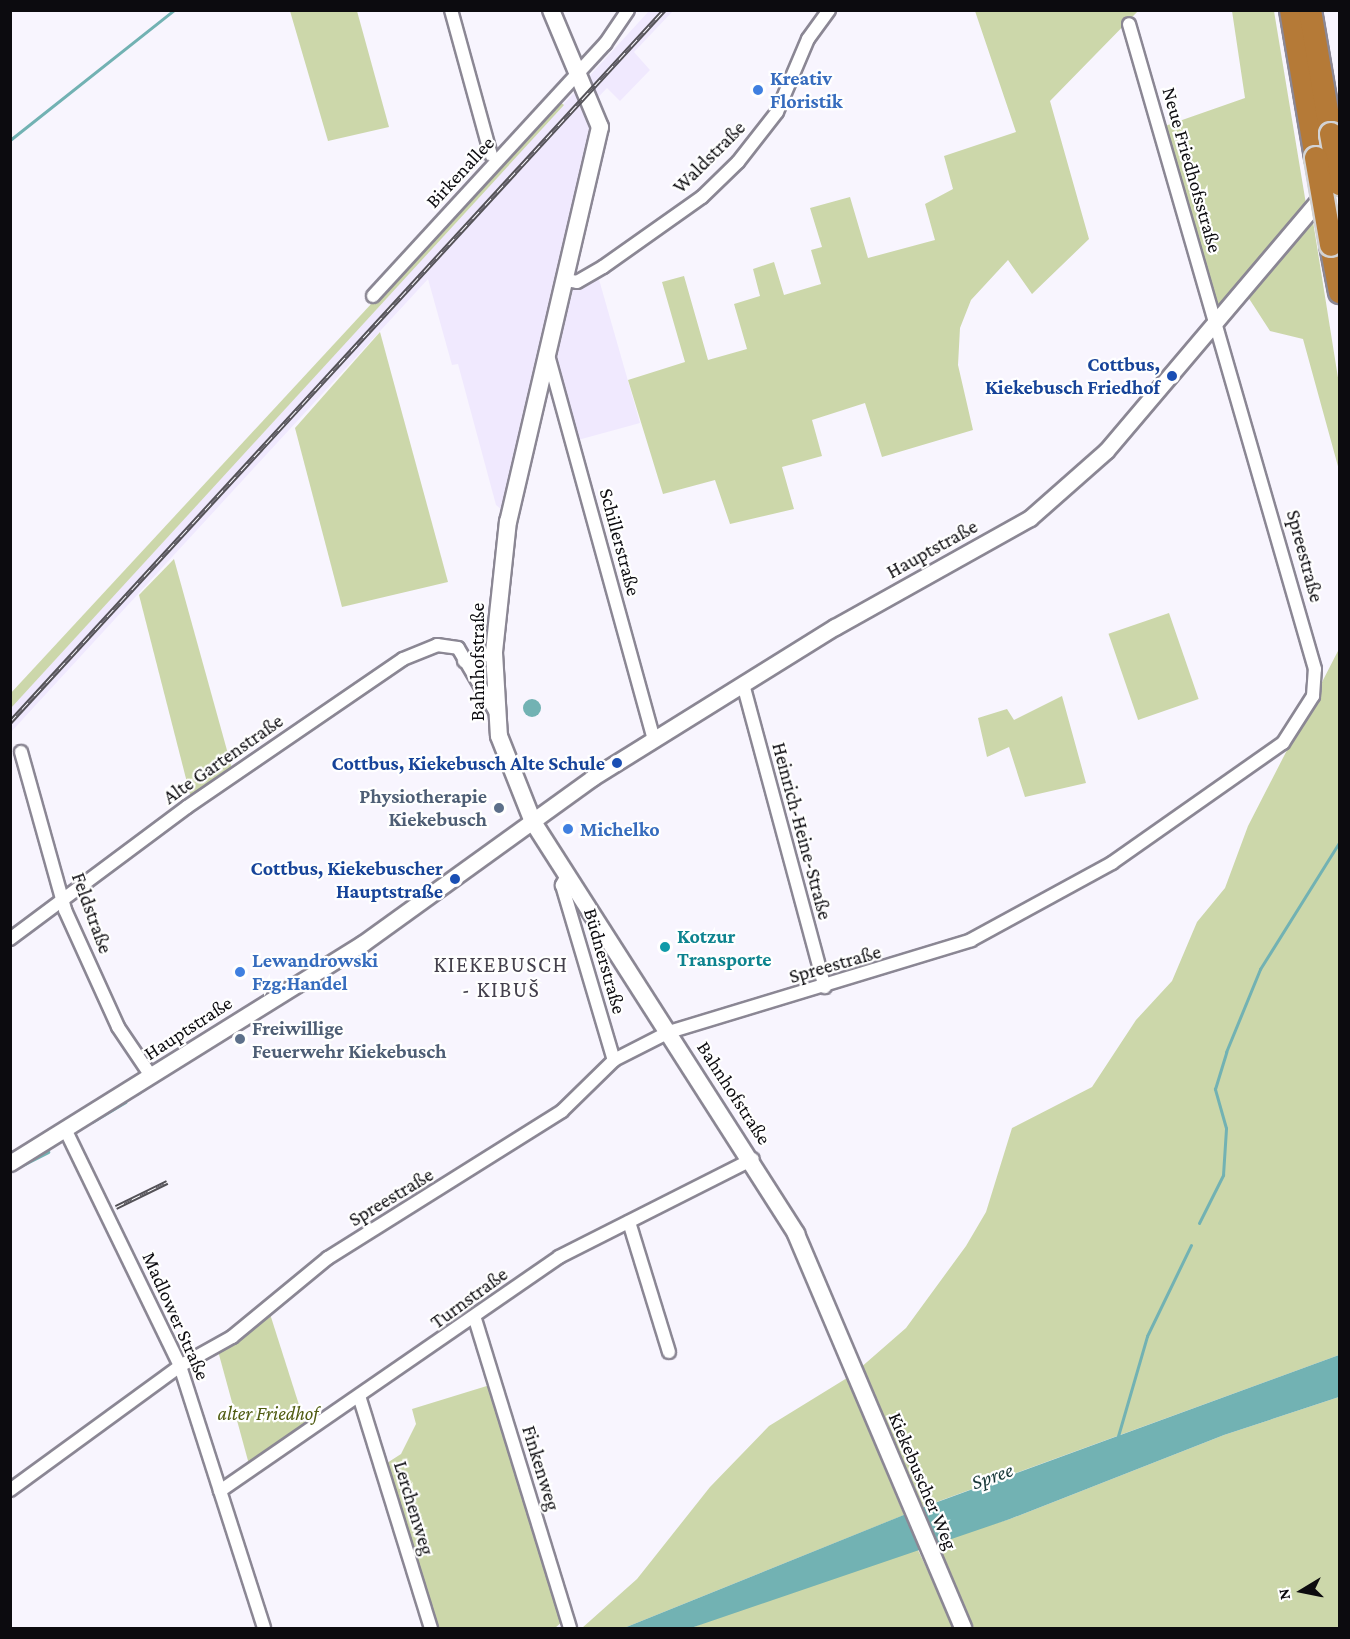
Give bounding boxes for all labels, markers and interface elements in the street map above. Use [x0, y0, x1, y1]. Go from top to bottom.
place label: Kreativ Floristik [770, 66, 843, 113]
marker: Kreativ Floristik [751, 83, 765, 97]
street label: Neue Friedhofsstraße [1157, 84, 1227, 256]
street label: Waldstraße [668, 116, 750, 198]
street label: Birkenallee [421, 131, 499, 213]
place label: Cottbus, Kiekebusch Friedhof [985, 352, 1160, 399]
marker: Cottbus, Kiekebusch Friedhof [1165, 369, 1179, 383]
street label: Schillerstraße [594, 486, 646, 598]
street label: Spreestraße [1281, 507, 1329, 605]
street label: Hauptstraße [882, 514, 982, 584]
street label: Bahnhofstraße [465, 603, 489, 721]
street label: Alte Gartenstraße [158, 709, 288, 809]
street label: Heinrich-Heine-Straße [767, 740, 837, 922]
place label: Cottbus, Kiekebusch Alte Schule [331, 751, 605, 775]
marker: Cottbus, Kiekebusch Alte Schule [610, 756, 624, 770]
place label: Physiotherapie Kiekebusch [359, 784, 487, 831]
marker: Physiotherapie Kiekebusch [492, 801, 506, 815]
place label: Michelko [580, 817, 660, 841]
marker: Michelko [561, 822, 575, 836]
place label: Cottbus, Kiekebuscher Hauptstraße [251, 856, 443, 903]
street label: Feldstraße [66, 869, 118, 957]
marker: Cottbus, Kiekebuscher Hauptstraße [448, 872, 462, 886]
street label: Büdnerstraße [578, 905, 632, 1017]
place label: Kotzur Transporte [677, 924, 772, 971]
street label: Spreestraße [786, 939, 884, 989]
marker: Kotzur Transporte [658, 940, 672, 954]
place label: Lewandrowski Fzg.Handel [252, 948, 378, 995]
district label: KIEKEBUSCH - KIBUŠ [434, 951, 568, 1002]
marker: Lewandrowski Fzg.Handel [233, 965, 247, 979]
street label: Hauptstraße [139, 991, 237, 1065]
place label: Freiwillige Feuerwehr Kiekebusch [252, 1016, 447, 1063]
marker: Freiwillige Feuerwehr Kiekebusch [233, 1032, 247, 1046]
street label: Bahnhofstraße [692, 1037, 776, 1149]
street label: Spreestraße [344, 1162, 438, 1232]
street label: Madlower Straße [137, 1248, 215, 1384]
street label: Turnstraße [426, 1262, 512, 1334]
park label: alter Friedhof [218, 1401, 318, 1425]
street label: Kiekebuscher Weg [883, 1409, 963, 1553]
street label: Finkenweg [517, 1423, 565, 1513]
water label: Spree [968, 1457, 1016, 1495]
street label: Lerchenweg [388, 1458, 440, 1558]
north arrow [1272, 1561, 1332, 1621]
text: N [1274, 1587, 1293, 1601]

